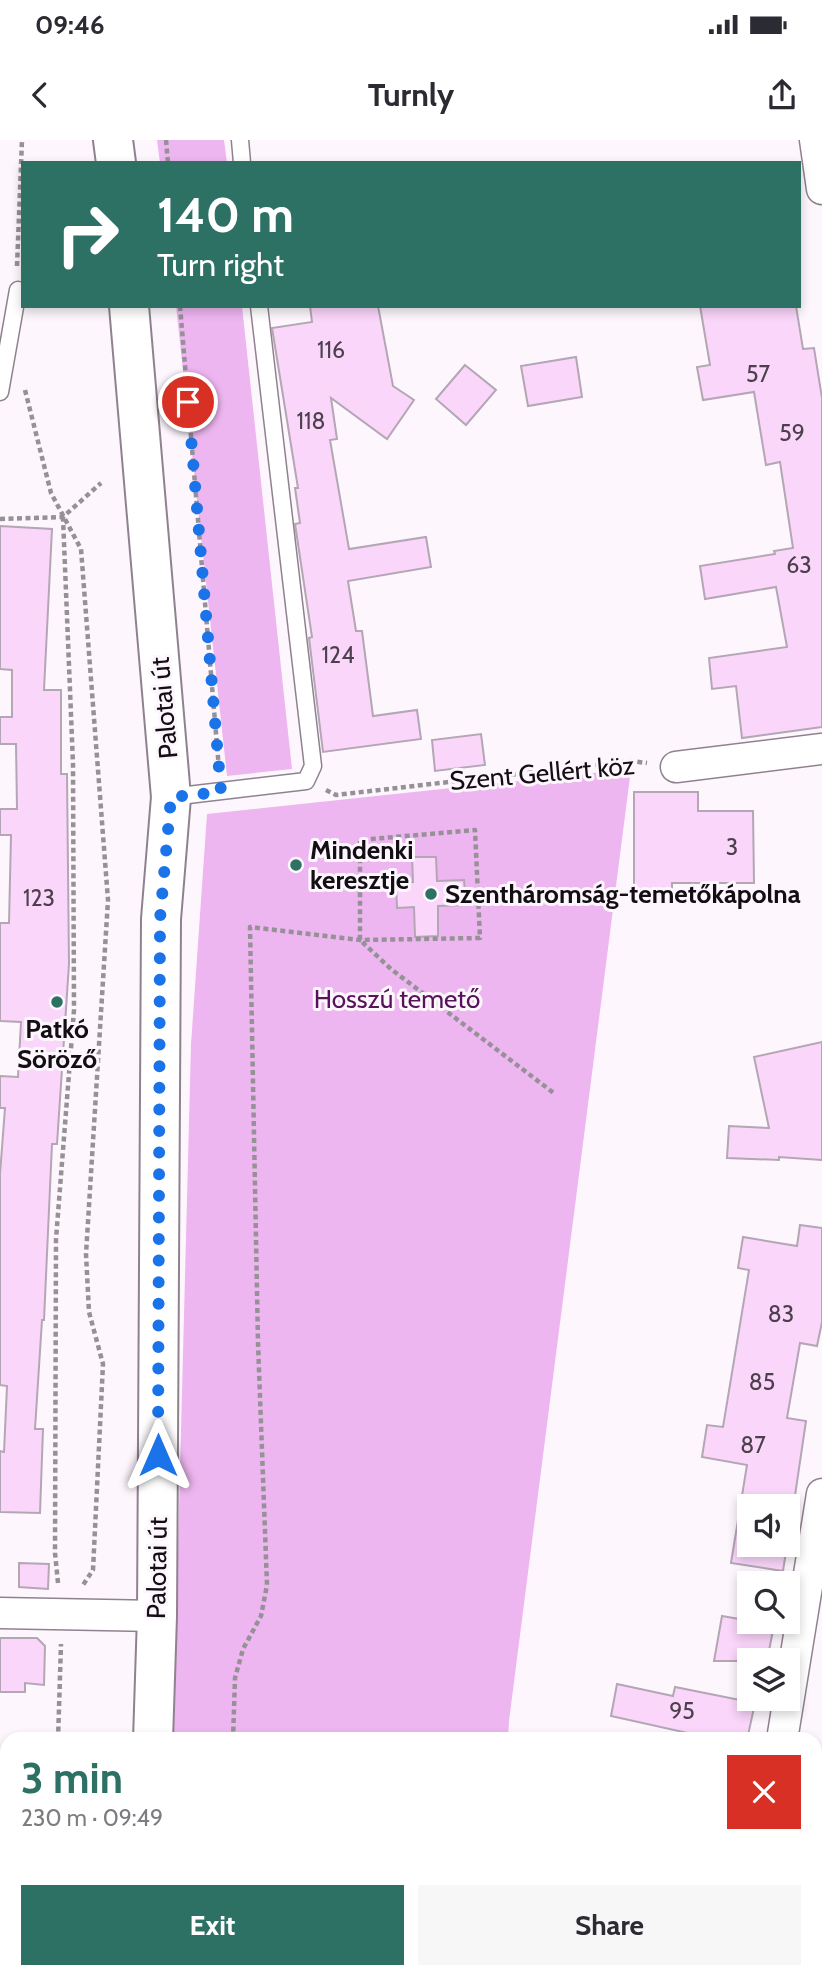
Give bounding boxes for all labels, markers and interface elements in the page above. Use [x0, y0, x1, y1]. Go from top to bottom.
text: 09:46 [35, 9, 105, 41]
text: Turnly [368, 75, 454, 114]
icon: back [21, 76, 59, 114]
icon: share [763, 76, 801, 114]
text: 140 m [157, 185, 294, 244]
icon: right [42, 189, 133, 280]
text: Turn right [157, 245, 284, 284]
house number: 116 [317, 336, 345, 364]
house number: 57 [746, 360, 770, 388]
pin [158, 372, 218, 432]
icon: arrive [169, 383, 207, 421]
house number: 118 [297, 407, 325, 435]
house number: 59 [779, 419, 805, 447]
house number: 63 [786, 551, 812, 579]
house number: 124 [322, 641, 354, 669]
street label: Palotai út [144, 656, 184, 760]
street label: Szent Gellért köz [448, 749, 636, 797]
house number: 3 [726, 833, 738, 861]
place label: Mindenki keresztje [310, 834, 413, 896]
marker: Mindenki keresztje [288, 857, 304, 873]
place label: Szentháromság-temetőkápolna [445, 878, 801, 910]
house number: 123 [23, 884, 55, 912]
marker: Szentháromság-temetőkápolna [423, 886, 439, 902]
park label: Hosszú temető [314, 983, 480, 1015]
marker: Patkó Söröző [49, 994, 65, 1010]
place label: Patkó Söröző [17, 1013, 97, 1075]
house number: 83 [768, 1300, 794, 1328]
house number: 85 [749, 1368, 775, 1396]
position arrow [121, 1418, 195, 1492]
house number: 87 [740, 1431, 766, 1459]
map controls [737, 1494, 800, 1711]
button: sound [737, 1494, 800, 1557]
street label: Palotai út [140, 1516, 174, 1619]
button: search [737, 1571, 800, 1634]
button: layers [737, 1648, 800, 1711]
house number: 95 [669, 1697, 695, 1725]
text: 3 min [21, 1752, 123, 1804]
button: close [727, 1755, 801, 1829]
text: 230 m · 09:49 [21, 1804, 163, 1832]
button: Exit [21, 1885, 404, 1965]
button: Share [418, 1885, 801, 1965]

